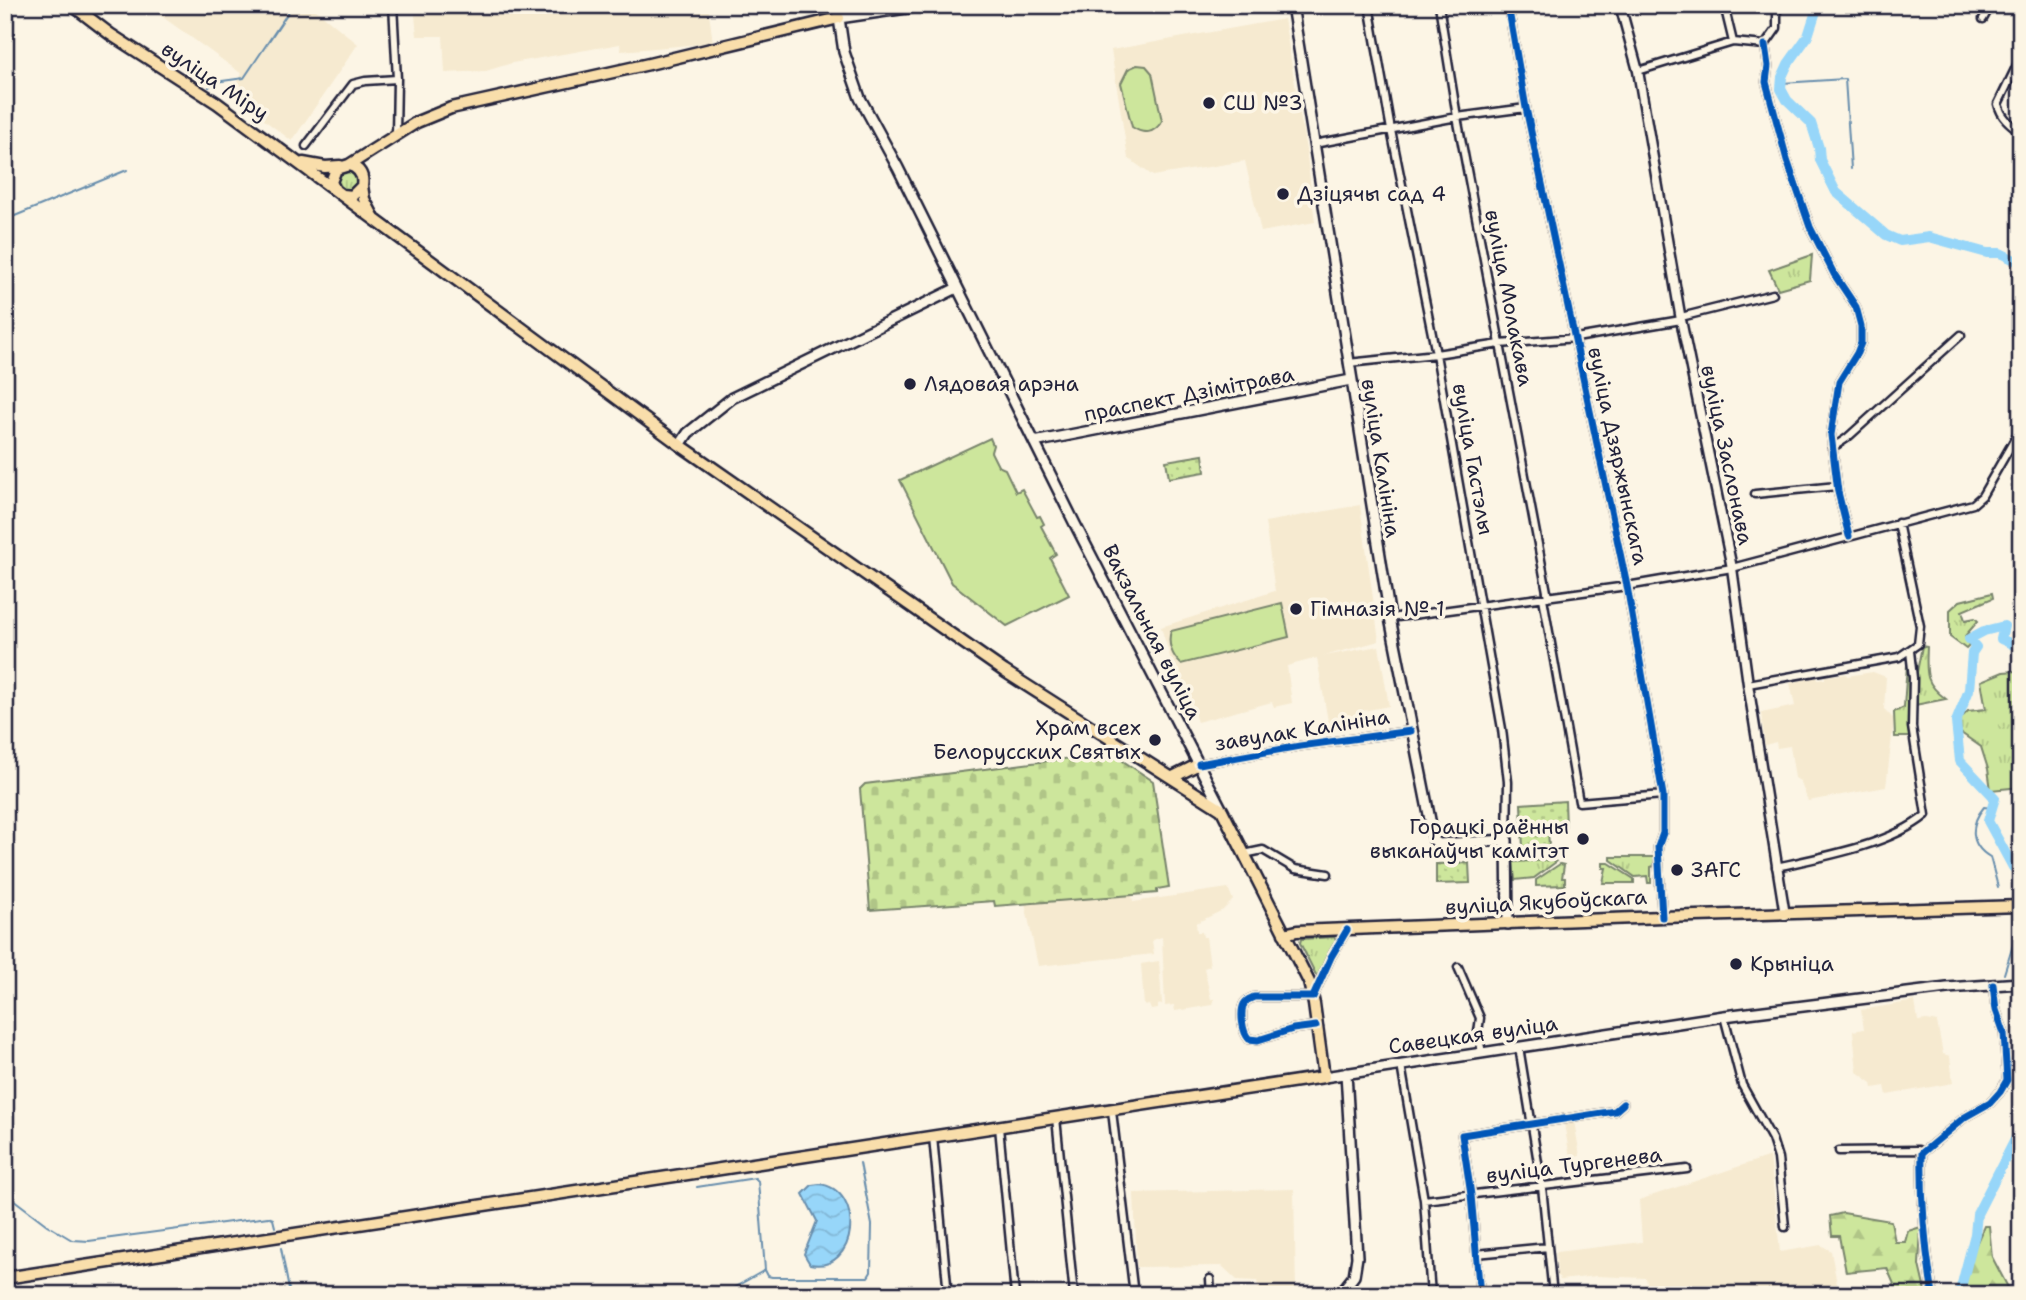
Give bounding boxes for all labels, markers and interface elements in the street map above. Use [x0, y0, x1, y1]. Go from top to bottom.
street label: вуліца Міру [156, 35, 274, 127]
place label: СШ №3 [1223, 89, 1303, 117]
marker: СШ №3 [1201, 95, 1217, 111]
place label: Дзіцячы сад 4 [1297, 180, 1446, 208]
marker: Дзіцячы сад 4 [1275, 186, 1291, 202]
street label: вуліца Молакава [1478, 207, 1540, 389]
street label: вуліца Дзяржынскага [1581, 344, 1655, 568]
street label: праспект Дзімітрава [1082, 360, 1296, 428]
street label: вуліца Заслонава [1694, 362, 1760, 548]
place label: Лядовая арэна [924, 370, 1079, 398]
marker: Лядовая арэна [902, 376, 918, 392]
street label: вуліца Калініна [1355, 377, 1407, 539]
street label: вуліца Гастэлы [1446, 381, 1500, 537]
street label: Вакзальная вуліца [1096, 540, 1208, 724]
place label: Гімназія № 1 [1310, 595, 1445, 623]
marker: Гімназія № 1 [1288, 601, 1304, 617]
street label: завулак Калініна [1213, 702, 1391, 758]
place label: Храм всех Белорусских Святых [933, 714, 1141, 766]
marker: Храм всех Белорусских Святых [1147, 732, 1163, 748]
place label: Горацкі раённы выканаўчы камітэт [1370, 813, 1569, 865]
marker: Горацкі раённы выканаўчы камітэт [1575, 831, 1591, 847]
place label: ЗАГС [1691, 856, 1741, 884]
marker: ЗАГС [1669, 862, 1685, 878]
street label: вуліца Якубоўскага [1444, 883, 1648, 921]
place label: Крыніца [1750, 950, 1834, 978]
marker: Крыніца [1728, 956, 1744, 972]
street label: Савецкая вуліца [1387, 1009, 1559, 1061]
street label: вуліца Тургенева [1484, 1140, 1664, 1190]

